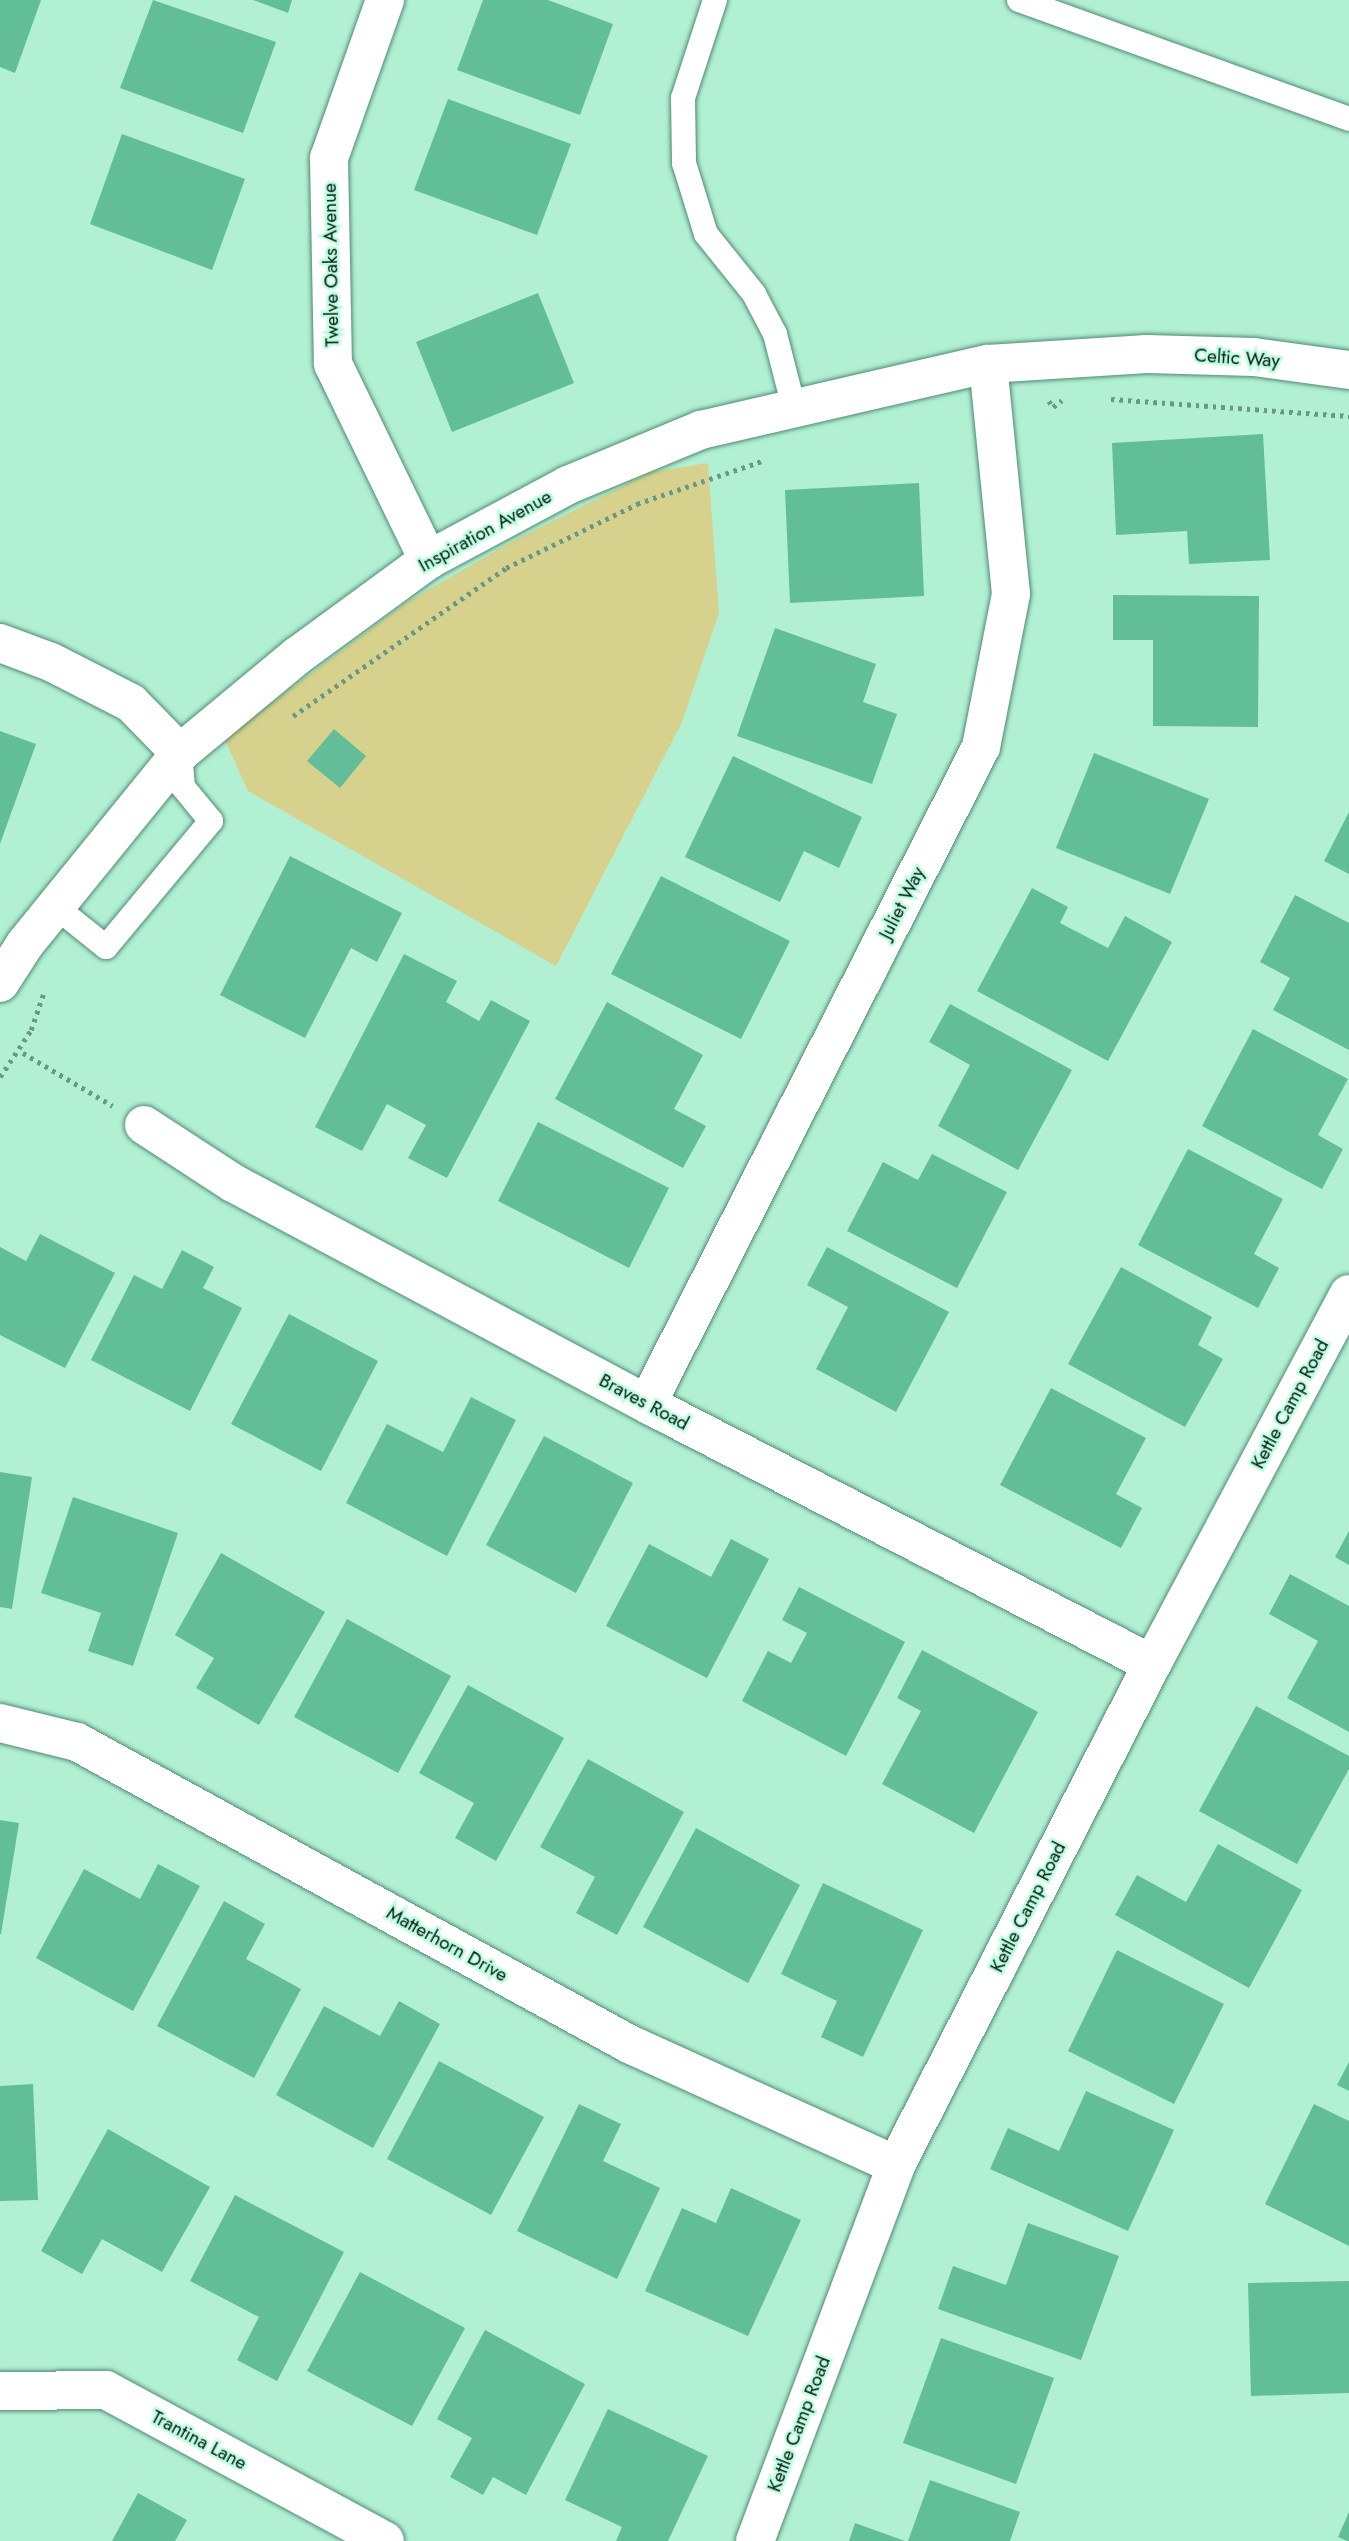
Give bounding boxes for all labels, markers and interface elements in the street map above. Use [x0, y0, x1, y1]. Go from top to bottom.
street label: Twelve Oaks Avenue [318, 183, 344, 347]
street label: Celtic Way [1193, 344, 1281, 372]
street label: Inspiration Avenue [415, 485, 555, 577]
street label: Juliet Way [874, 863, 930, 943]
street label: Kettle Camp Road [1246, 1335, 1334, 1473]
street label: Braves Road [595, 1369, 693, 1435]
street label: Kettle Camp Road [985, 1838, 1071, 1976]
street label: Matterhorn Drive [383, 1901, 511, 1987]
street label: Kettle Camp Road [763, 2353, 835, 2495]
street label: Trantina Lane [147, 2405, 251, 2475]

